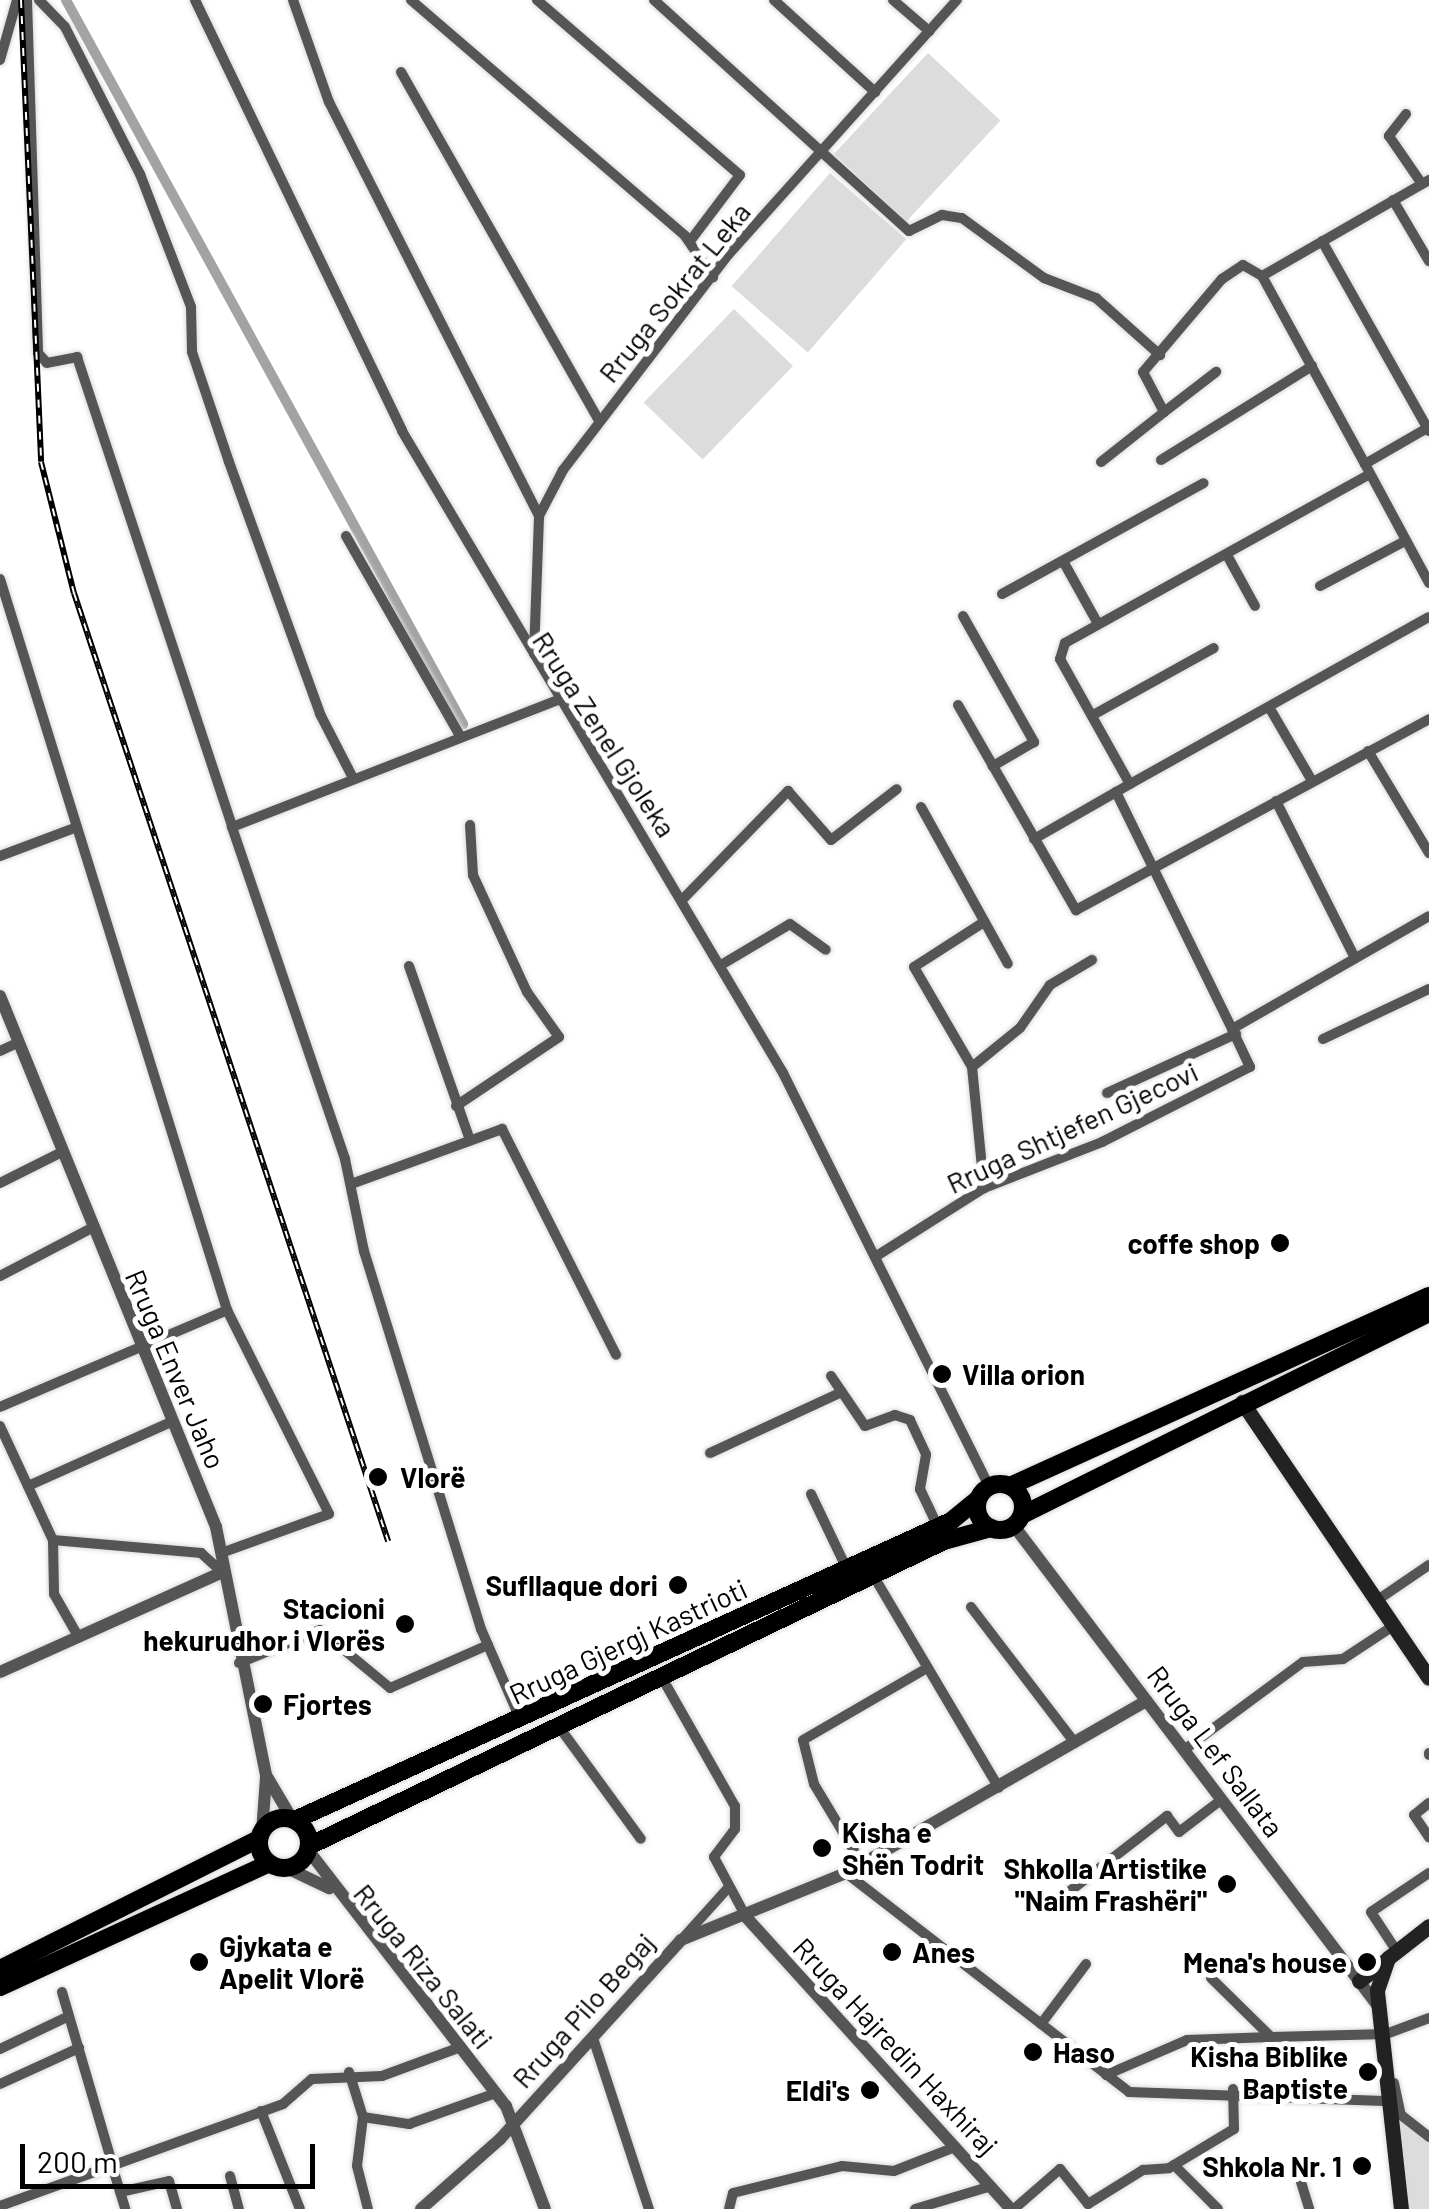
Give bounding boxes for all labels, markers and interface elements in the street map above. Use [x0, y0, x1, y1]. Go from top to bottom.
street label: Rruga Sokrat Leka [591, 195, 757, 389]
street label: Rruga Zenel Gjoleka [526, 625, 684, 843]
street label: Rruga Shtjefen Gjecovi [941, 1054, 1203, 1200]
place label: coffe shop [1127, 1226, 1260, 1260]
marker: coffe shop [1269, 1232, 1291, 1254]
street label: Rruga Enver Jaho [119, 1264, 233, 1474]
place label: Villa orion [962, 1357, 1085, 1391]
marker: Villa orion [931, 1363, 953, 1385]
place label: Vlorë [400, 1460, 465, 1494]
marker: Vlorë [365, 1464, 391, 1490]
place label: Sufllaque dori [485, 1568, 658, 1602]
street label: Rruga Gjergj Kastrioti [504, 1571, 752, 1711]
marker: Sufllaque dori [667, 1574, 689, 1596]
place label: Stacioni hekurudhor i Vlorës [143, 1591, 385, 1657]
marker: Stacioni hekurudhor i Vlorës [394, 1613, 416, 1635]
street label: Rruga Lef Sallata [1141, 1659, 1291, 1843]
place label: Fjortes [283, 1687, 372, 1721]
marker: Fjortes [252, 1693, 274, 1715]
place label: Kisha e Shën Todrit [842, 1815, 984, 1881]
marker: Kisha e Shën Todrit [811, 1837, 833, 1859]
place label: Shkolla Artistike "Naim Frashëri" [1004, 1851, 1207, 1917]
marker: Shkolla Artistike "Naim Frashëri" [1216, 1873, 1238, 1895]
street label: Rruga Riza Salati [347, 1877, 501, 2055]
street label: Rruga Pilo Begaj [505, 1926, 661, 2094]
place label: Gjykata e Apelit Vlorë [219, 1929, 365, 1995]
street label: Rruga Hajredin Haxhiraj [787, 1931, 1005, 2161]
place label: Anes [912, 1935, 975, 1969]
marker: Anes [881, 1941, 903, 1963]
place label: Mena's house [1183, 1945, 1347, 1979]
marker: Gjykata e Apelit Vlorë [188, 1951, 210, 1973]
marker: Mena's house [1356, 1951, 1378, 1973]
place label: Haso [1053, 2035, 1115, 2069]
place label: Kisha Biblike Baptiste [1190, 2039, 1348, 2105]
marker: Haso [1022, 2041, 1044, 2063]
marker: Kisha Biblike Baptiste [1357, 2061, 1379, 2083]
place label: Eldi's [786, 2073, 850, 2107]
marker: Eldi's [859, 2079, 881, 2101]
scale bar [25, 2124, 320, 2186]
text: 200 m [37, 2143, 118, 2179]
place label: Shkola Nr. 1 [1202, 2149, 1342, 2183]
marker: Shkola Nr. 1 [1351, 2155, 1373, 2177]

